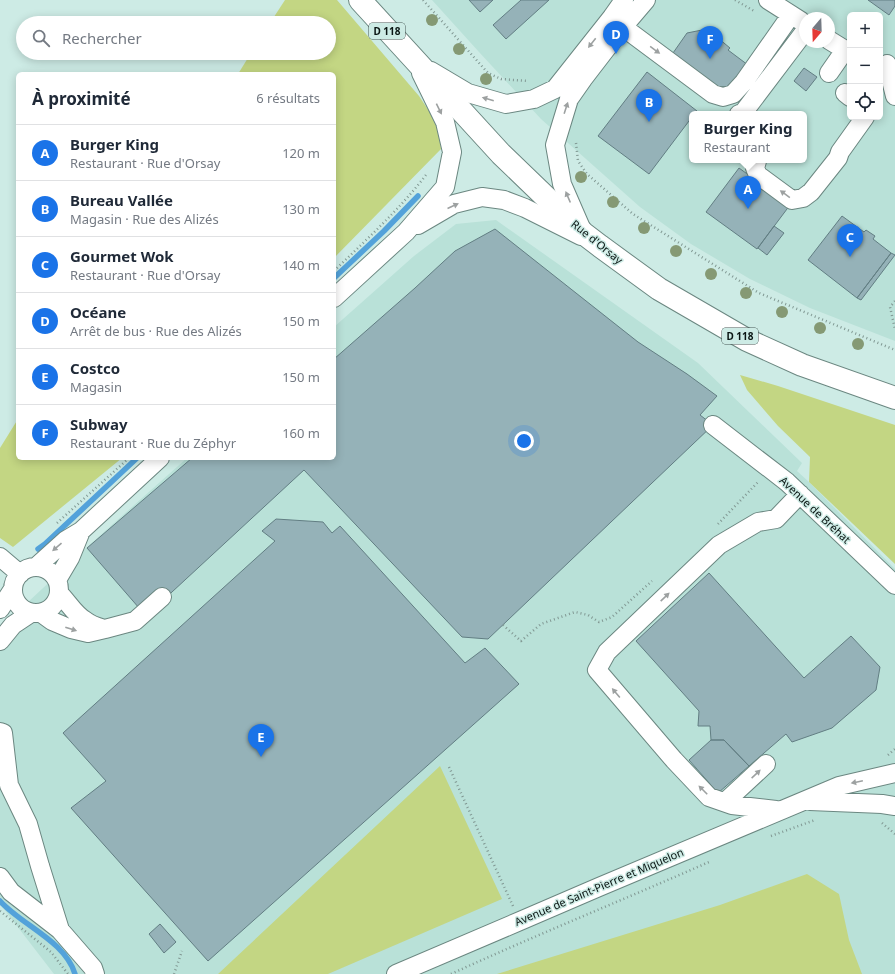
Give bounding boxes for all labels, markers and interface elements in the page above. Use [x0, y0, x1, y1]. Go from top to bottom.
north arrow [799, 12, 835, 48]
map controls [847, 12, 883, 120]
button: + [847, 12, 883, 48]
search box [16, 16, 336, 60]
pin: D [603, 21, 629, 54]
road number: D 118 [369, 23, 405, 39]
pin: F [697, 26, 723, 59]
icon: search [30, 27, 52, 49]
text: Rechercher [62, 28, 142, 48]
one-way arrow [588, 37, 597, 48]
one-way arrow [649, 46, 660, 54]
button: − [847, 48, 883, 84]
button: locate [847, 84, 883, 120]
text: À proximité [32, 87, 131, 110]
text: 6 résultats [256, 89, 320, 107]
pin: B [636, 89, 662, 122]
one-way arrow [482, 96, 494, 102]
one-way arrow [563, 101, 569, 113]
one-way arrow [436, 103, 442, 114]
popup [689, 111, 807, 163]
text: Burger King [704, 118, 793, 138]
text: Burger King [70, 134, 159, 154]
text: Restaurant [704, 138, 770, 156]
text: A [41, 144, 50, 162]
text: 120 m [282, 144, 320, 162]
text: Restaurant · Rue d'Orsay [70, 154, 220, 172]
pin: A [735, 176, 761, 209]
text: Bureau Vallée [70, 190, 173, 210]
one-way arrow [564, 190, 570, 202]
one-way arrow [780, 191, 790, 199]
text: B [41, 200, 49, 218]
text: 130 m [282, 200, 320, 218]
one-way arrow [447, 203, 458, 209]
text: Magasin · Rue des Alizés [70, 210, 219, 228]
street label: Rue d'Orsay [568, 216, 626, 267]
pin: C [837, 224, 863, 257]
text: Gourmet Wok [70, 246, 174, 266]
text: C [41, 256, 49, 274]
text: 140 m [282, 256, 320, 274]
text: Restaurant · Rue d'Orsay [70, 266, 220, 284]
text: Océane [70, 302, 126, 322]
text: D [40, 312, 50, 330]
text: 150 m [282, 312, 320, 330]
text: Arrêt de bus · Rue des Alizés [70, 322, 242, 340]
road number: D 118 [722, 328, 758, 344]
text: Costco [70, 358, 120, 378]
text: E [41, 368, 49, 386]
text: 150 m [282, 368, 320, 386]
text: Magasin [70, 378, 122, 396]
text: Subway [70, 414, 128, 434]
text: F [41, 424, 49, 442]
text: 160 m [282, 424, 320, 442]
your location [514, 431, 534, 451]
text: Restaurant · Rue du Zéphyr [70, 434, 236, 452]
street label: Avenue de Bréhat [777, 473, 854, 546]
one-way arrow [52, 543, 62, 552]
one-way arrow [660, 593, 669, 602]
one-way arrow [66, 626, 78, 632]
one-way arrow [612, 687, 621, 698]
pin: E [248, 724, 274, 757]
one-way arrow [751, 769, 761, 778]
one-way arrow [851, 779, 863, 785]
one-way arrow [698, 785, 708, 795]
street label: Avenue de Saint-Pierre et Miquelon [512, 844, 686, 929]

